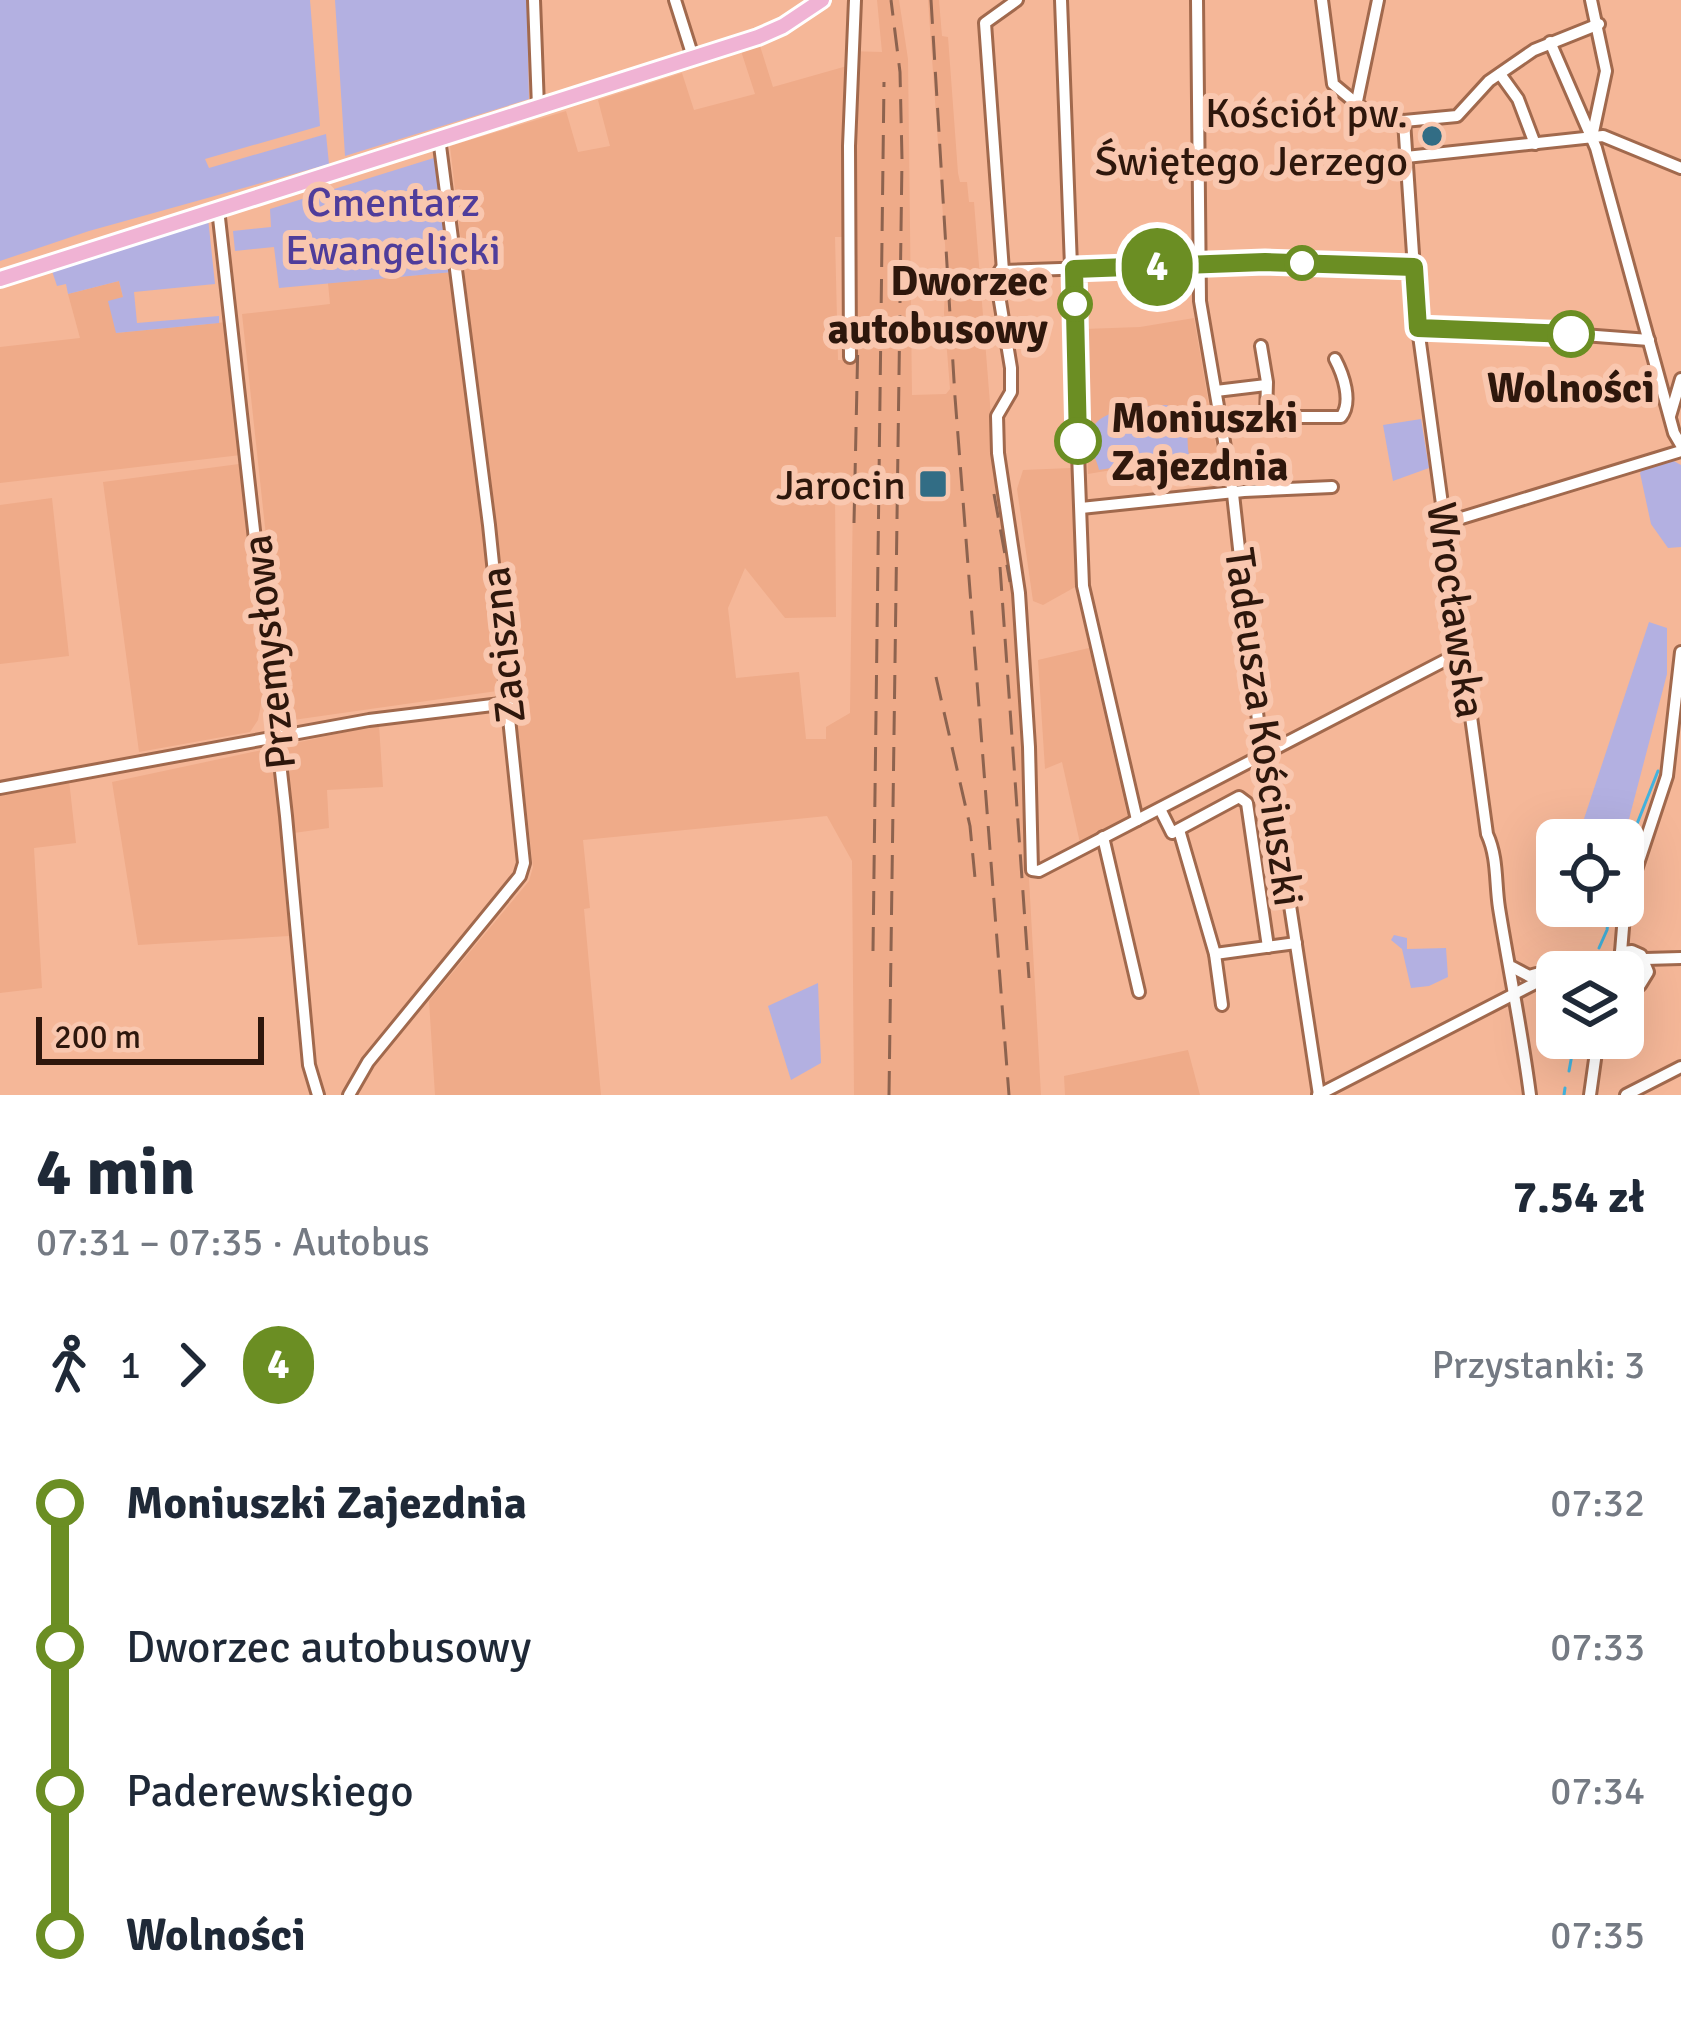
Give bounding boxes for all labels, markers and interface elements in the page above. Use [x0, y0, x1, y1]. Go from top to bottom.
place label: Kościół pw. Świętego Jerzego [1095, 88, 1408, 187]
marker: Kościół pw. Świętego Jerzego [1419, 123, 1445, 149]
park label: Cmentarz Ewangelicki [285, 177, 501, 276]
line badge: 4 [1118, 228, 1196, 306]
text: 4 [1146, 241, 1168, 292]
unlabelled marker [1286, 247, 1318, 279]
place label: Dworzec autobusowy [827, 256, 1048, 355]
marker: Dworzec autobusowy [1059, 288, 1091, 320]
marker: Wolności [1549, 312, 1593, 356]
place label: Wolności [1487, 363, 1655, 414]
place label: Moniuszki Zajezdnia [1111, 393, 1298, 492]
marker: Moniuszki Zajezdnia [1056, 419, 1100, 463]
place label: Jarocin [776, 460, 906, 511]
marker: Jarocin [917, 468, 949, 500]
street label: Wrocławska [1415, 499, 1496, 721]
street label: Przemysłowa [232, 532, 307, 772]
street label: Tadeusza Kościuszki [1213, 545, 1314, 910]
street label: Zaciszna [470, 564, 537, 726]
map controls [1536, 819, 1644, 1059]
button: locate [1536, 819, 1644, 927]
button: layers [1536, 951, 1644, 1059]
scale bar [36, 1011, 264, 1064]
text: 200 m [54, 1017, 141, 1058]
text: 4 min [36, 1132, 195, 1213]
text: 7.54 zł [1513, 1170, 1645, 1225]
text: 07:31 – 07:35 · Autobus [36, 1218, 430, 1266]
icon: walk [36, 1332, 102, 1398]
icon: forward [159, 1332, 225, 1398]
text: 4 [267, 1339, 290, 1390]
text: 1 [120, 1341, 141, 1389]
text: Przystanki: 3 [1431, 1341, 1645, 1389]
text: Moniuszki Zajezdnia [126, 1476, 527, 1531]
text: 07:32 [1550, 1479, 1645, 1527]
text: Dworzec autobusowy [126, 1620, 531, 1675]
text: 07:33 [1550, 1623, 1645, 1671]
text: Paderewskiego [126, 1764, 414, 1819]
text: 07:34 [1550, 1767, 1645, 1815]
text: Wolności [126, 1908, 306, 1963]
text: 07:35 [1550, 1911, 1645, 1959]

